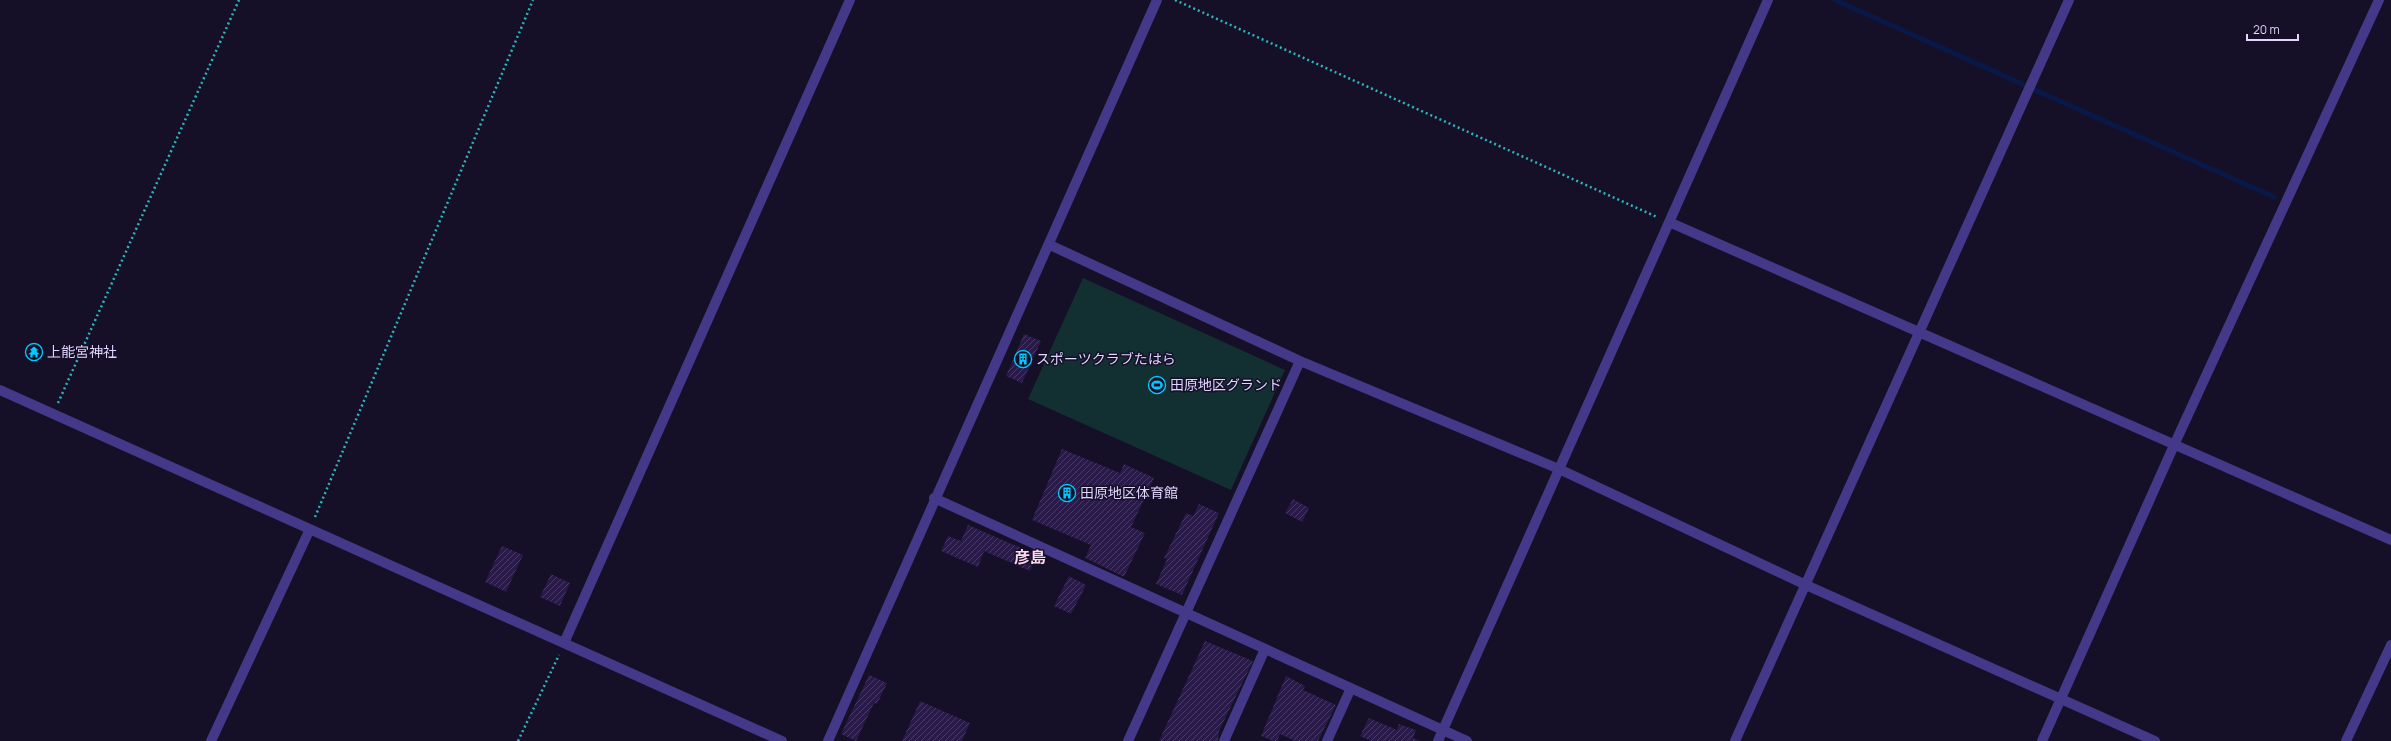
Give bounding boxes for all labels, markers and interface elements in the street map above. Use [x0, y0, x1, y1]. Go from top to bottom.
scale bar [2247, 16, 2298, 42]
text: 20 m [2253, 21, 2280, 38]
temple icon: 上能宮神社 [24, 342, 44, 362]
place label: 上能宮神社 [47, 342, 117, 361]
building icon: スポーツクラブたはら [1013, 349, 1033, 369]
place label: スポーツクラブたはら [1036, 349, 1176, 368]
sports icon: 田原地区グランド [1147, 375, 1167, 395]
place label: 田原地区グランド [1170, 375, 1282, 394]
building icon: 田原地区体育館 [1057, 483, 1077, 503]
place label: 田原地区体育館 [1080, 483, 1178, 502]
district label: 彦島 [1014, 546, 1046, 568]

